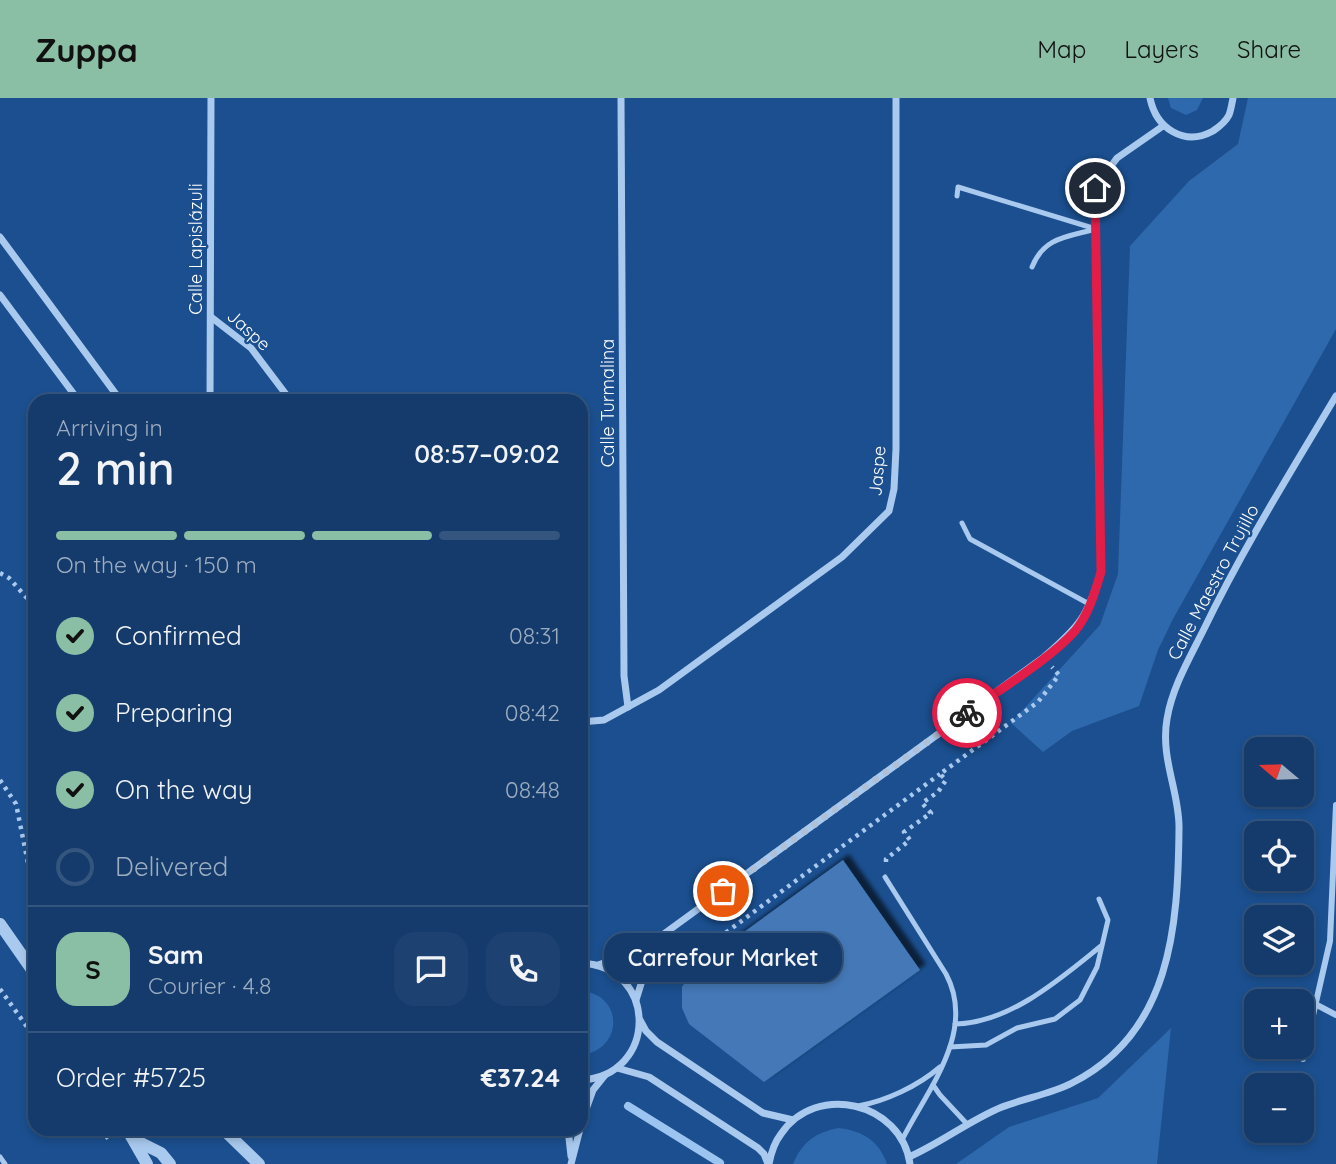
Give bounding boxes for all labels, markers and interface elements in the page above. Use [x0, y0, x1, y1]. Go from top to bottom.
text: Zuppa [35, 29, 138, 70]
text: Map [1037, 34, 1086, 64]
text: Layers [1124, 34, 1199, 64]
text: Share [1237, 34, 1301, 64]
pin [1065, 158, 1125, 218]
icon: home [1076, 169, 1114, 207]
street label: Calle Lapislázuli [184, 183, 207, 315]
street label: Jaspe [222, 304, 276, 356]
street label: Calle Turmalina [596, 339, 619, 467]
text: Arriving in [56, 413, 163, 442]
text: 08:57–09:02 [414, 437, 560, 470]
text: 2 min [56, 439, 175, 497]
street label: Jaspe [863, 445, 891, 497]
street label: Calle Maestro Trujillo [1162, 500, 1264, 664]
text: On the way · 150 m [56, 550, 257, 579]
icon: check [56, 617, 94, 655]
text: Confirmed [115, 619, 242, 652]
text: 08:31 [509, 621, 560, 650]
courier [932, 678, 1002, 748]
icon: check [56, 694, 94, 732]
icon: bike [948, 694, 986, 732]
text: Preparing [115, 696, 233, 729]
text: 08:42 [505, 698, 560, 727]
north arrow [1244, 737, 1314, 807]
map controls [1244, 737, 1314, 1143]
icon: check [56, 771, 94, 809]
text: On the way [115, 773, 253, 806]
text: 08:48 [505, 775, 560, 804]
button: locate [1244, 821, 1314, 891]
text: Delivered [115, 850, 228, 883]
pin [693, 861, 753, 921]
icon: bag [704, 872, 742, 910]
button: layers [1244, 905, 1314, 975]
button: chat [394, 932, 468, 1006]
button: phone [486, 932, 560, 1006]
callout: Carrefour Market [604, 933, 842, 982]
text: Sam [148, 938, 204, 971]
text: Carrefour Market [628, 943, 818, 972]
text: S [85, 953, 101, 986]
text: Courier · 4.8 [148, 971, 271, 1000]
button: + [1244, 989, 1314, 1059]
text: Order #5725 [56, 1061, 206, 1094]
text: €37.24 [481, 1061, 560, 1094]
button: − [1244, 1073, 1314, 1143]

